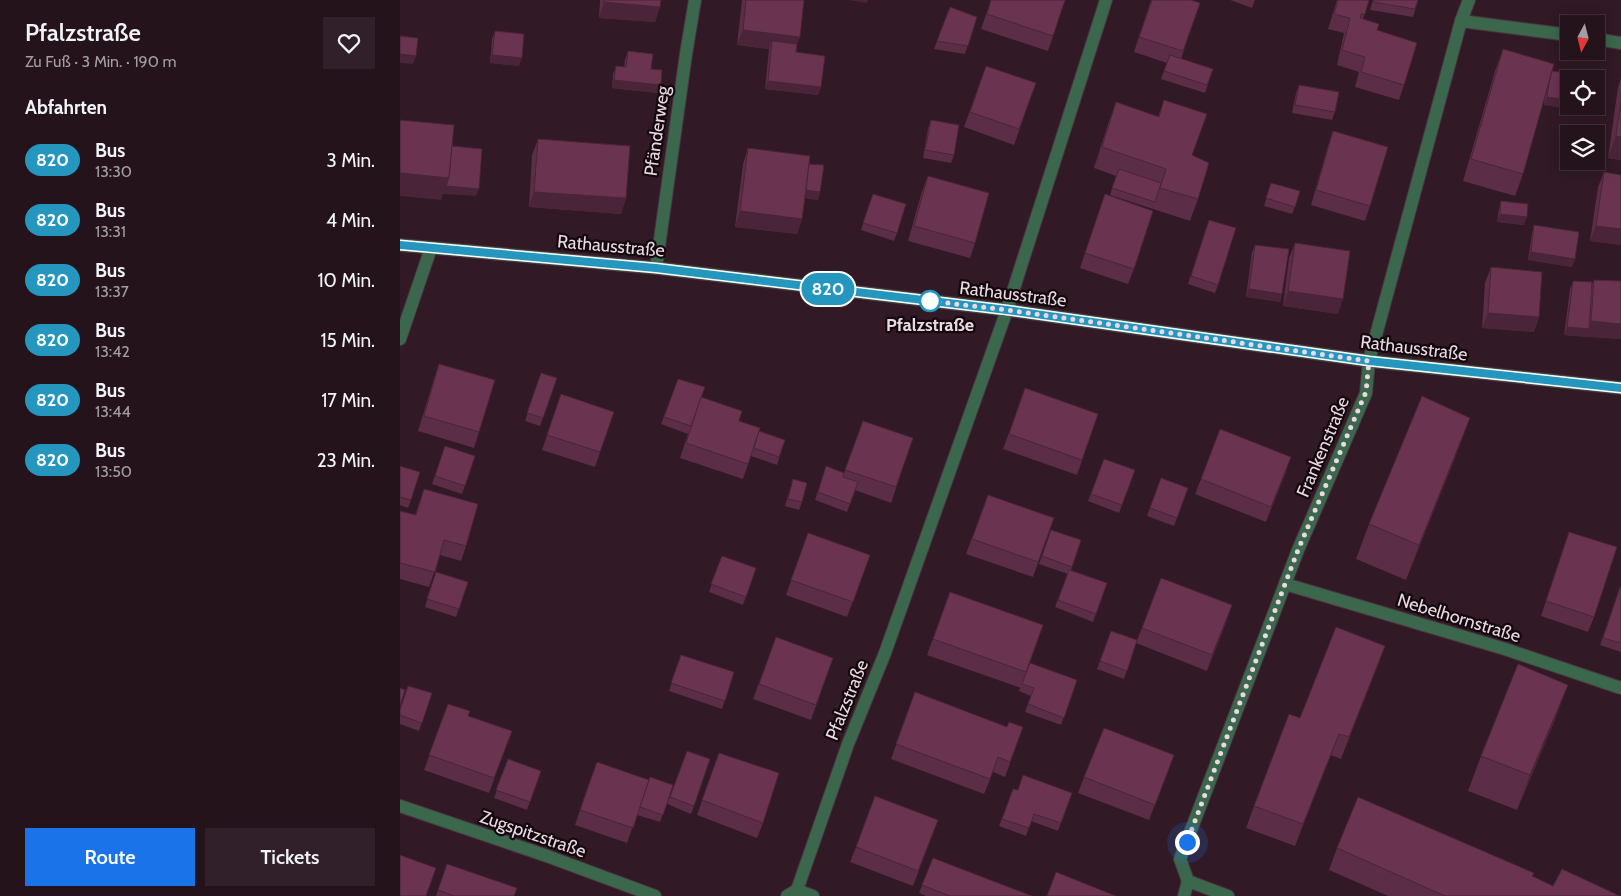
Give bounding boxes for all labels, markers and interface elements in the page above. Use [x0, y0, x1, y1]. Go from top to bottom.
north arrow [1560, 15, 1605, 60]
map controls [1560, 15, 1605, 170]
button: heart [323, 17, 375, 69]
text: Pfalzstraße [25, 18, 141, 47]
text: Zu Fuß · 3 Min. · 190 m [25, 52, 177, 71]
button: locate [1560, 70, 1605, 115]
street label: Pfänderweg [640, 83, 674, 178]
text: Abfahrten [25, 96, 107, 119]
button: layers [1560, 125, 1605, 170]
text: Bus [95, 139, 125, 162]
text: 820 [36, 149, 69, 171]
text: 3 Min. [327, 149, 375, 172]
text: 13:30 [95, 162, 132, 181]
text: Bus [95, 199, 125, 222]
text: 820 [36, 209, 69, 231]
text: 4 Min. [326, 209, 375, 232]
text: 13:31 [95, 222, 126, 241]
street label: Rathausstraße [556, 230, 666, 262]
text: Bus [95, 259, 125, 282]
text: 820 [36, 269, 69, 291]
text: 10 Min. [317, 269, 375, 292]
line badge: 820 [799, 273, 857, 305]
street label: Rathausstraße [958, 277, 1068, 311]
text: 820 [811, 278, 845, 300]
text: 13:37 [95, 282, 129, 301]
marker: Pfalzstraße [919, 290, 941, 312]
place label: Pfalzstraße [886, 314, 974, 336]
text: Bus [95, 319, 125, 342]
text: 820 [36, 329, 69, 351]
text: 15 Min. [320, 329, 375, 352]
street label: Rathausstraße [1359, 331, 1469, 365]
text: 13:42 [95, 342, 130, 361]
text: Bus [95, 379, 125, 402]
text: 820 [36, 389, 69, 411]
text: 17 Min. [321, 389, 375, 412]
street label: Frankenstraße [1292, 393, 1354, 501]
text: 13:44 [95, 402, 131, 421]
text: Bus [95, 439, 125, 462]
text: 820 [36, 449, 69, 471]
text: 23 Min. [317, 449, 375, 472]
text: 13:50 [95, 462, 132, 481]
street label: Nebelhornstraße [1395, 589, 1523, 647]
street label: Pfalzstraße [821, 657, 873, 743]
street label: Zugspitzstraße [477, 806, 589, 862]
button: Route [25, 828, 195, 886]
button: Tickets [205, 828, 375, 886]
your location [1175, 830, 1200, 855]

